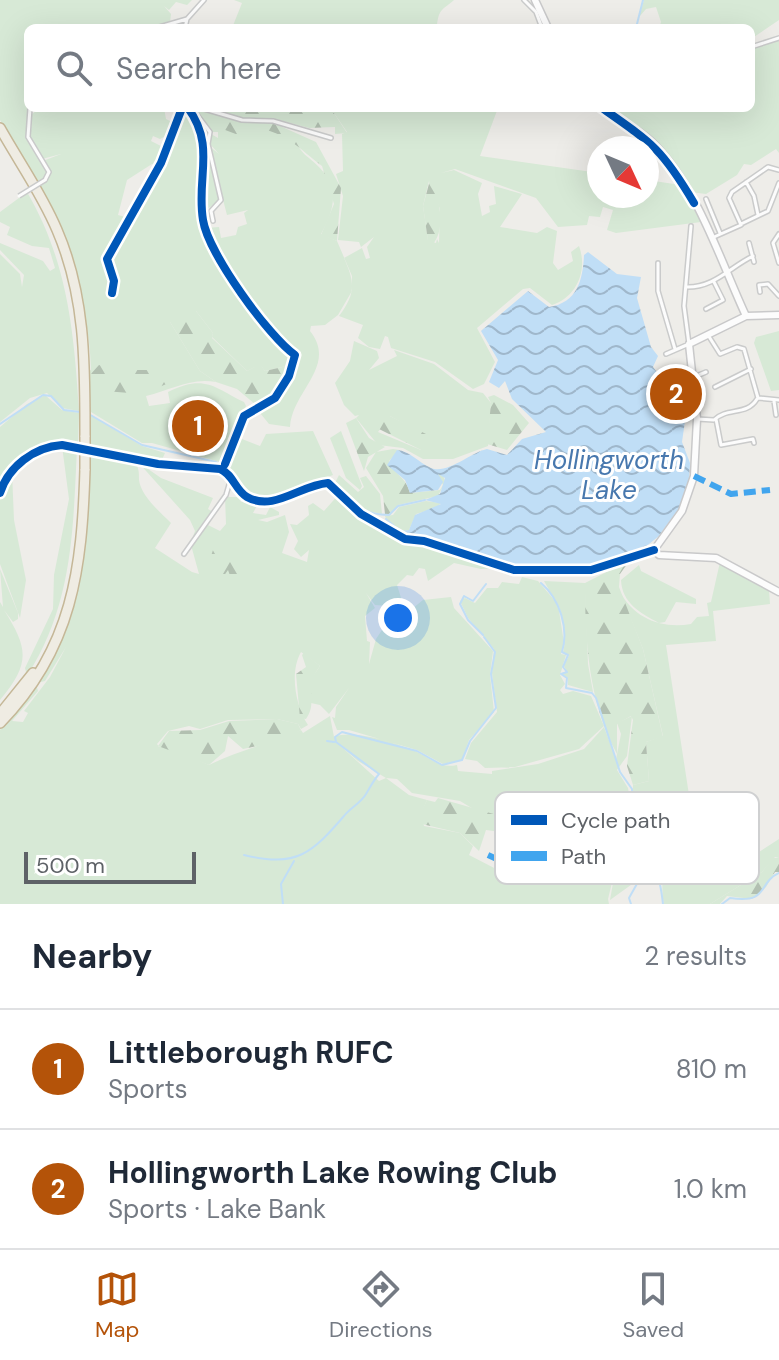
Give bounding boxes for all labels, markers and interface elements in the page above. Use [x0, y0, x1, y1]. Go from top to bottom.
search box [24, 24, 755, 112]
icon: search [52, 46, 96, 90]
text: Search here [116, 49, 282, 88]
north arrow [587, 136, 659, 208]
pin: 2 [650, 364, 702, 424]
pin: 1 [172, 396, 224, 456]
water label: Hollingworth Lake [534, 443, 684, 507]
your location [378, 598, 418, 638]
legend [495, 792, 759, 884]
text: Cycle path [561, 806, 671, 835]
text: Path [561, 842, 606, 871]
scale bar [24, 848, 196, 884]
text: 500 m [36, 851, 105, 880]
text: Nearby [32, 934, 152, 979]
text: 2 results [644, 939, 747, 973]
text: Littleborough RUFC [108, 1033, 394, 1072]
text: 1 [53, 1052, 63, 1086]
text: 810 m [676, 1052, 747, 1086]
text: Sports [108, 1072, 188, 1106]
text: Hollingworth Lake Rowing Club [108, 1153, 557, 1192]
text: 2 [50, 1172, 66, 1206]
text: 1.0 km [674, 1172, 747, 1206]
text: Sports · Lake Bank [108, 1192, 326, 1226]
tab: Map [95, 1267, 139, 1344]
tab: Directions [329, 1267, 433, 1344]
tab: Saved [622, 1267, 684, 1344]

